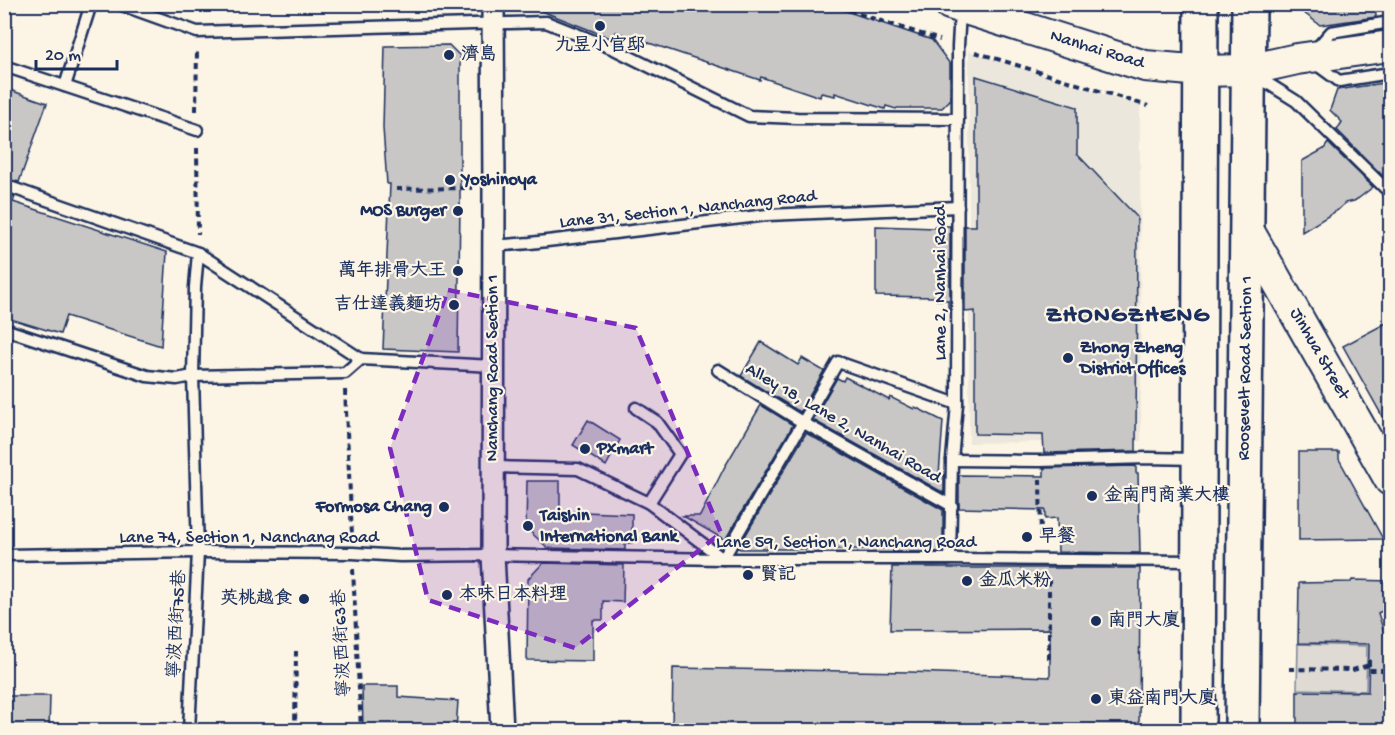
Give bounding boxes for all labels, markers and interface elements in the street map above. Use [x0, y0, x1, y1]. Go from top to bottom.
marker: 九昱小官邸 [593, 19, 607, 33]
street label: Nanhai Road [1047, 26, 1148, 75]
scale bar [36, 33, 117, 71]
place label: 九昱小官邸 [555, 35, 645, 57]
place label: 濟島 [461, 43, 497, 66]
text: 20 m [45, 46, 81, 67]
marker: 濟島 [442, 48, 456, 62]
place label: Yoshinoya [460, 170, 538, 191]
marker: Yoshinoya [443, 173, 457, 187]
street label: Lane 31, Section 1, Nanchang Road [559, 186, 819, 234]
place label: MOS Burger [360, 201, 449, 222]
marker: MOS Burger [451, 204, 465, 218]
street label: Lane 2, Nanhai Road [931, 204, 952, 360]
place label: 萬年排骨大王 [338, 259, 446, 282]
marker: 萬年排骨大王 [451, 264, 465, 278]
street label: Nanchang Road Section 1 [483, 274, 504, 462]
street label: Roosevelt Road Section 1 [1234, 275, 1258, 461]
place label: 吉仕達義麵坊 [334, 293, 442, 316]
marker: 吉仕達義麵坊 [447, 298, 461, 312]
district label: ZHONGZHENG [1046, 302, 1211, 331]
street label: Jinhua Street [1284, 304, 1355, 405]
place label: Zhong Zheng District Offices [1078, 338, 1187, 380]
marker: Zhong Zheng District Offices [1061, 351, 1075, 365]
street label: Alley 18, Lane 2, Nanhai Road [741, 359, 946, 490]
place label: Pxmart [596, 439, 655, 460]
marker: Pxmart [578, 442, 592, 456]
place label: 金南門商業大樓 [1104, 485, 1230, 507]
marker: 金南門商業大樓 [1085, 489, 1099, 503]
place label: Formosa Chang [315, 497, 432, 518]
marker: Formosa Chang [437, 500, 451, 514]
place label: Taishin International Bank [538, 506, 680, 548]
marker: Taishin International Bank [521, 519, 535, 533]
place label: 早餐 [1039, 526, 1075, 548]
street label: Lane 74, Section 1, Nanchang Road [119, 528, 380, 549]
marker: 早餐 [1020, 530, 1034, 544]
street label: Lane 59, Section 1, Nanchang Road [716, 533, 977, 554]
place label: 賢記 [760, 564, 796, 586]
marker: 賢記 [741, 568, 755, 582]
street label: 寧波西街75巷 [164, 569, 191, 679]
place label: 金瓜米粉 [979, 570, 1051, 592]
marker: 金瓜米粉 [960, 574, 974, 588]
place label: 本味日本料理 [459, 584, 567, 606]
place label: 英桃越食 [220, 588, 292, 610]
street label: 寧波西街63巷 [329, 588, 356, 698]
marker: 本味日本料理 [440, 588, 454, 602]
marker: 英桃越食 [297, 592, 311, 606]
place label: 南門大廈 [1108, 609, 1180, 632]
marker: 南門大廈 [1089, 614, 1103, 628]
place label: 東益南門大廈 [1108, 687, 1216, 710]
marker: 東益南門大廈 [1089, 692, 1103, 706]

